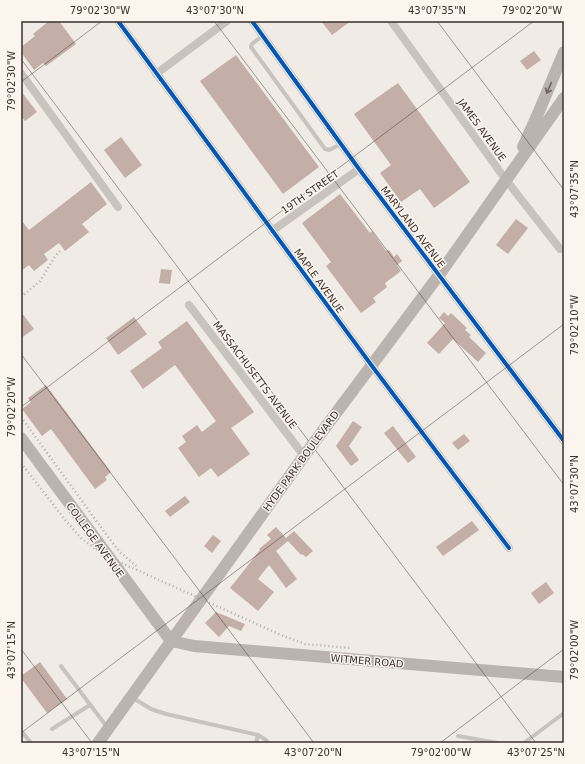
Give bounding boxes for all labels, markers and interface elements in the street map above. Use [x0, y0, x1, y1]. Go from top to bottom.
text: 79°02'30"W [70, 5, 130, 16]
text: 43°07'30"N [186, 5, 244, 16]
text: 43°07'35"N [408, 5, 466, 16]
text: 79°02'20"W [502, 5, 562, 16]
text: 79°02'30"W [6, 51, 17, 111]
one-way arrow [545, 82, 552, 94]
street label: JAMES AVENUE [455, 96, 508, 163]
text: 43°07'35"N [569, 160, 580, 218]
street label: 19TH STREET [279, 168, 342, 216]
street label: MARYLAND AVENUE [379, 184, 447, 270]
street label: MAPLE AVENUE [292, 247, 346, 315]
text: 79°02'10"W [569, 295, 580, 355]
street label: MASSACHUSETTS AVENUE [211, 319, 299, 431]
text: 79°02'20"W [6, 377, 17, 437]
street label: HYDE PARK BOULEVARD [261, 409, 341, 513]
text: 43°07'30"N [569, 455, 580, 513]
street label: COLLEGE AVENUE [64, 500, 126, 580]
text: 79°02'00"W [569, 620, 580, 680]
text: 43°07'15"N [6, 621, 17, 679]
street label: WITMER ROAD [330, 652, 404, 670]
text: 43°07'15"N [62, 747, 120, 758]
text: 43°07'20"N [284, 747, 342, 758]
text: 79°02'00"W [411, 747, 471, 758]
text: 43°07'25"N [507, 747, 565, 758]

